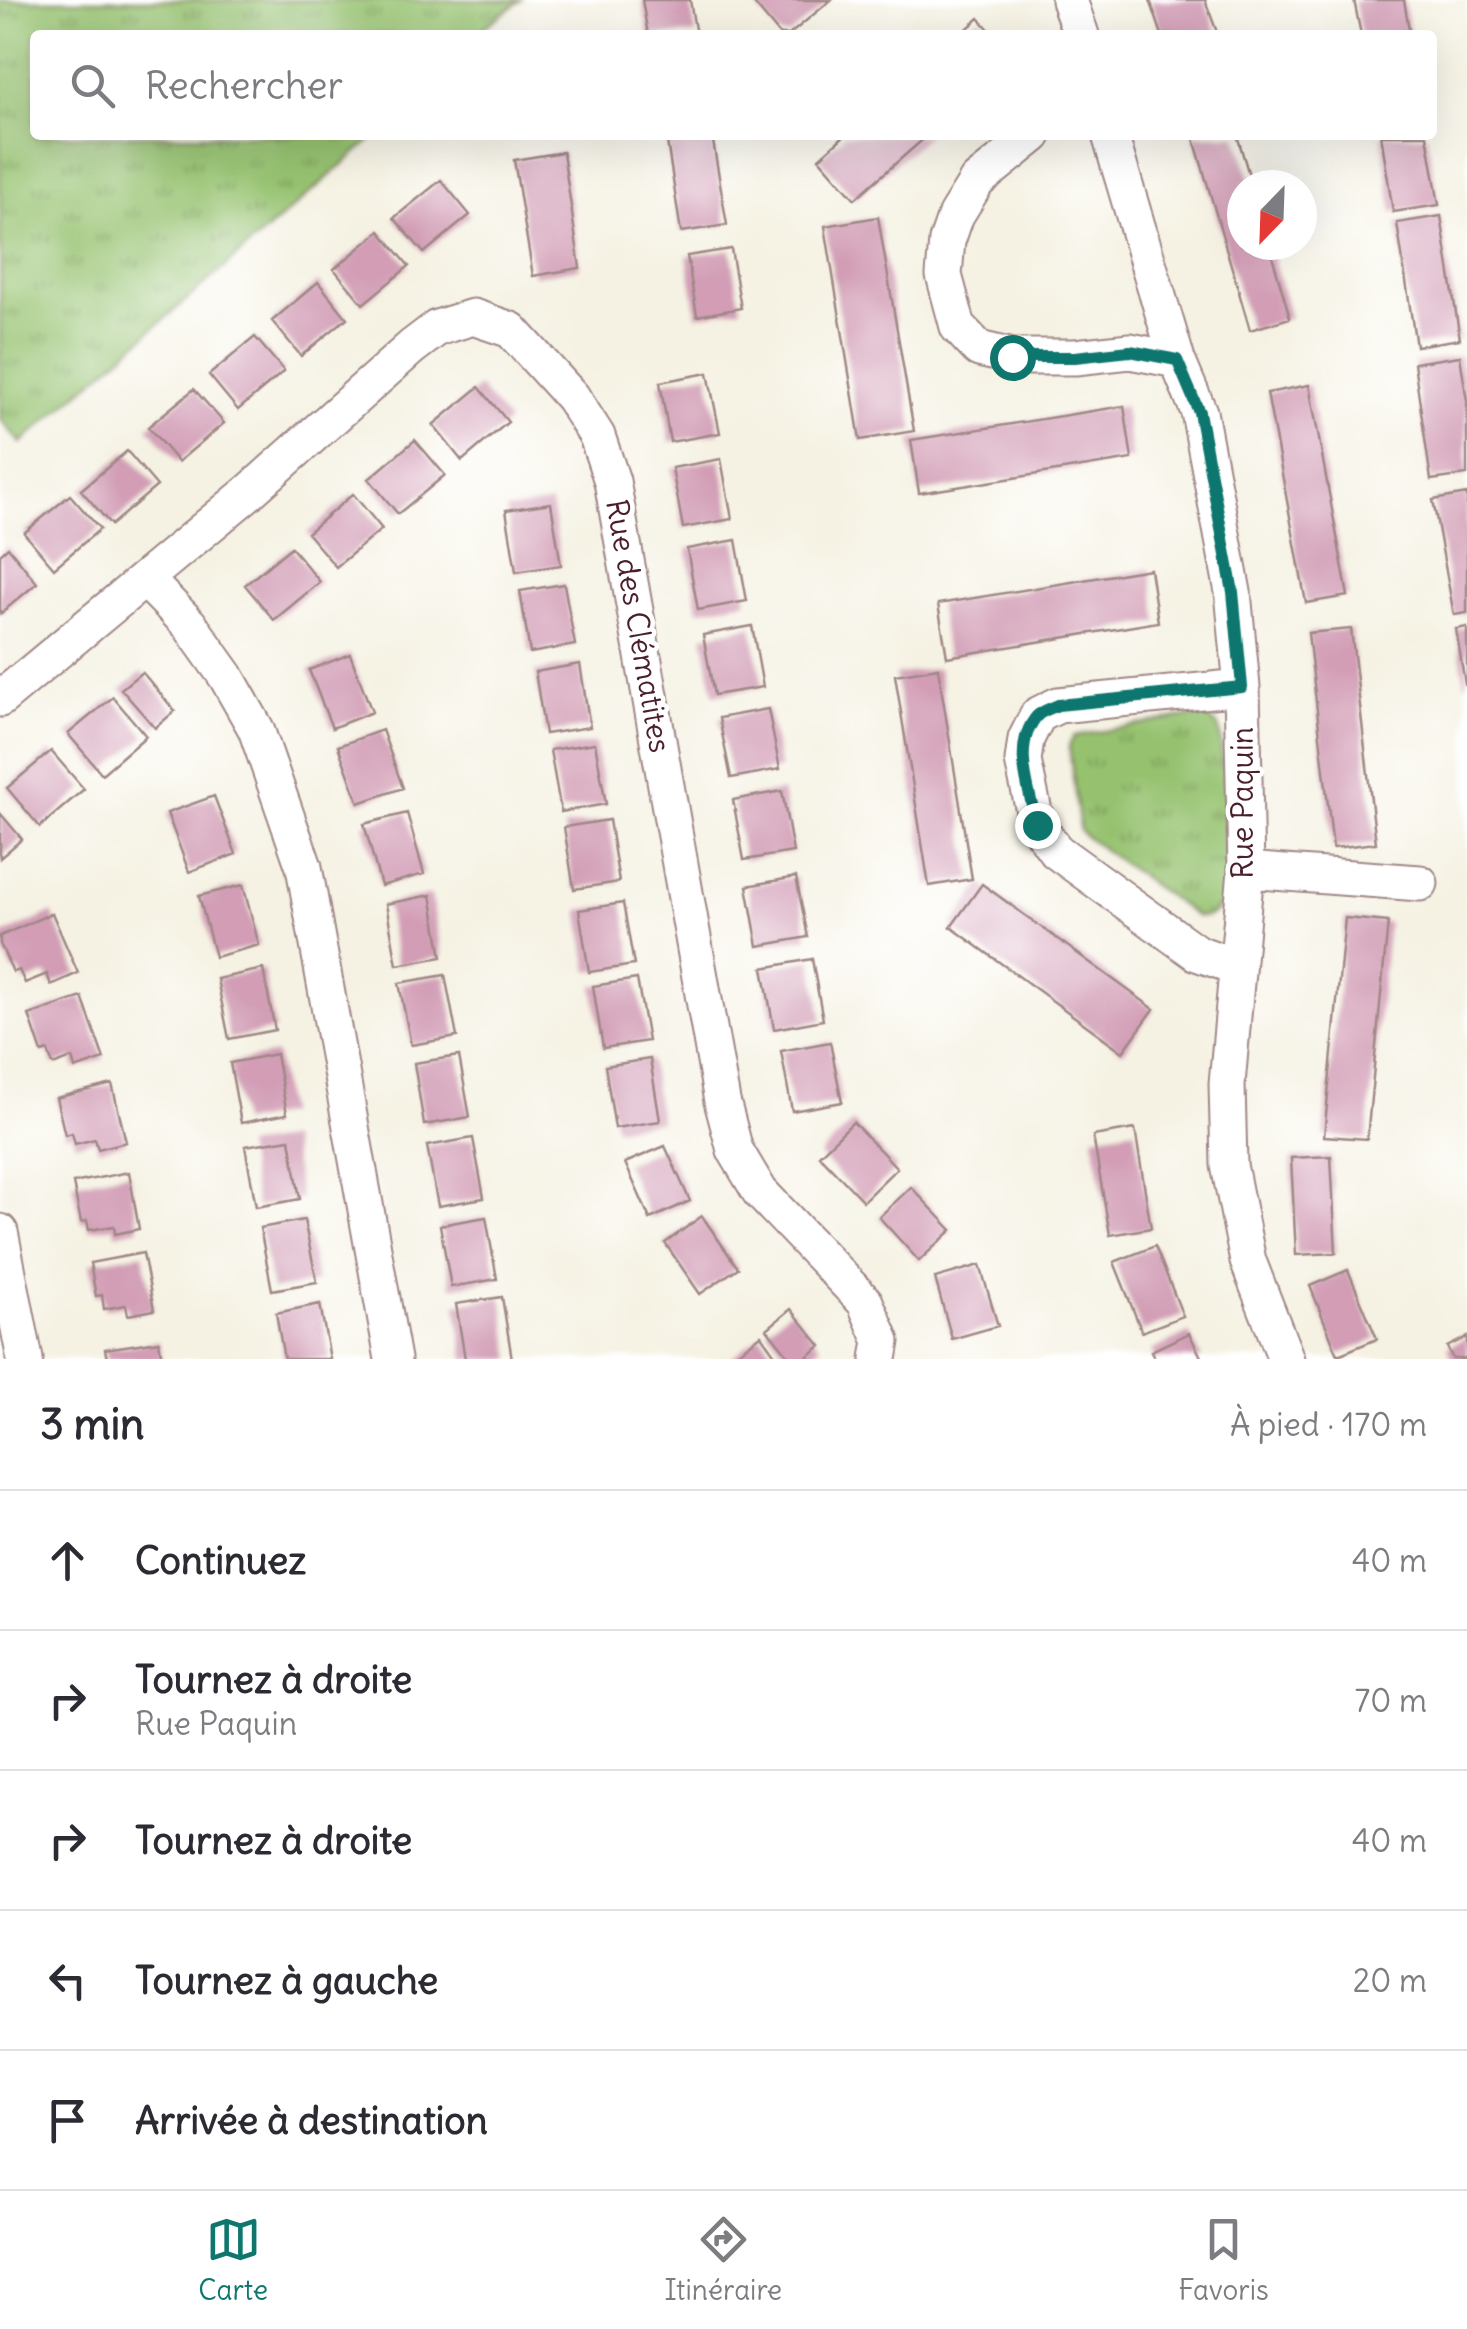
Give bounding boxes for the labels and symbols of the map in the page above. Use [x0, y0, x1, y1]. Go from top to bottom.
north arrow [1227, 170, 1317, 260]
route start [990, 335, 1036, 381]
street label: Rue des Clématites [598, 496, 680, 755]
street label: Rue Paquin [1223, 727, 1261, 879]
route end [1015, 803, 1061, 849]

